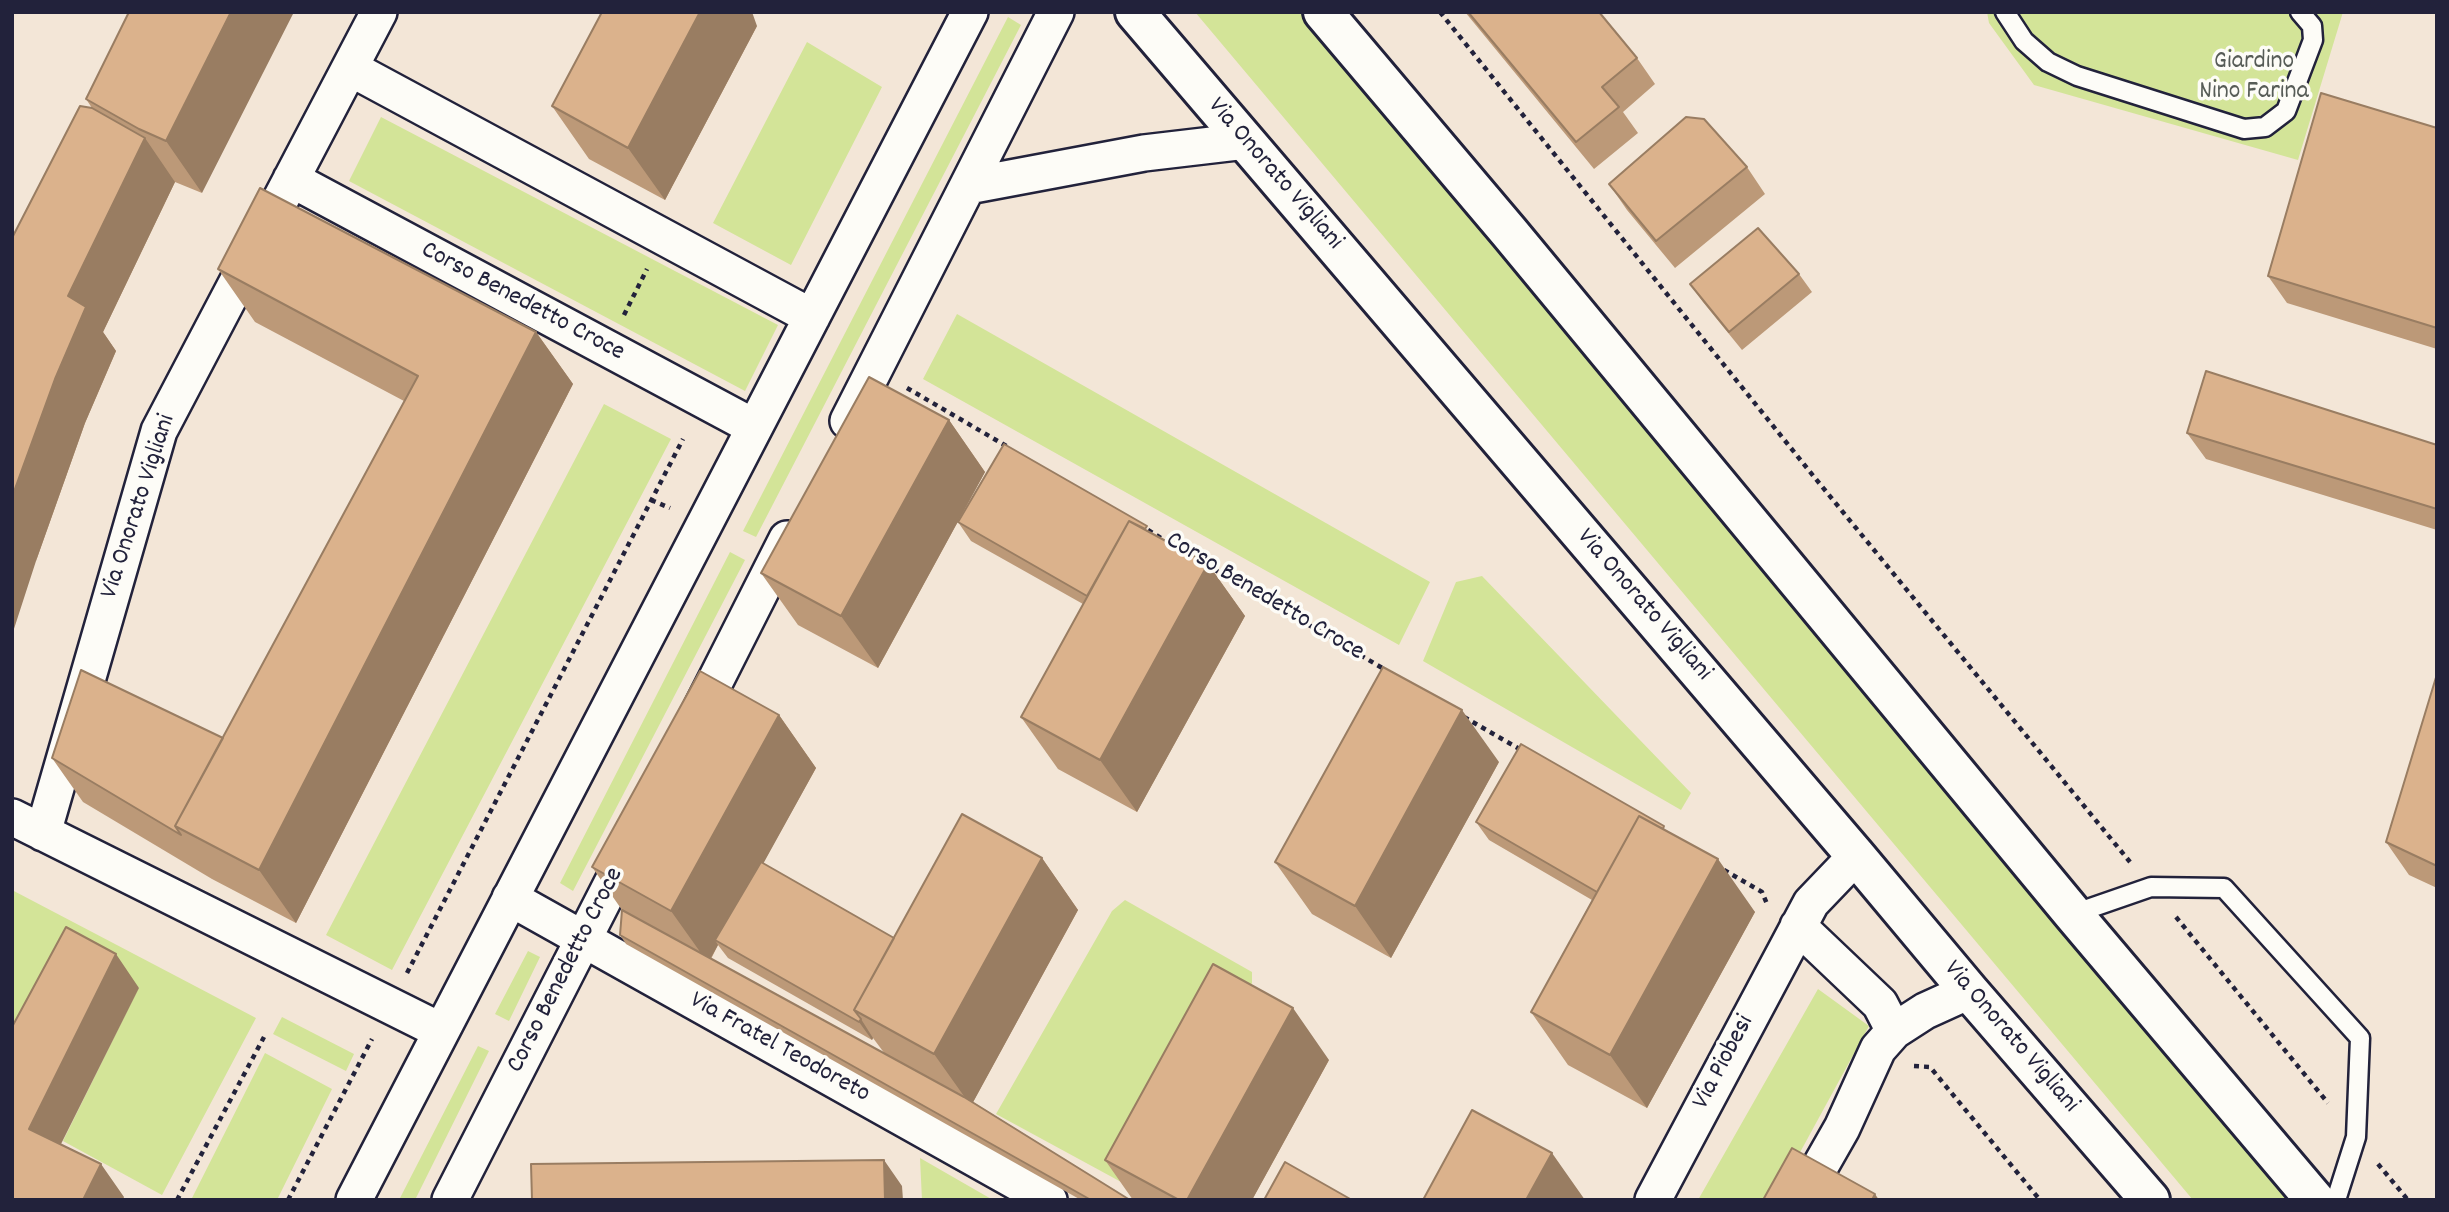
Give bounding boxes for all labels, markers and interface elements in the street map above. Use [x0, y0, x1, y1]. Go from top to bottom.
park label: Giardino Nino Farina [2199, 47, 2309, 108]
street label: Via Onorato Vigliani [1199, 93, 1349, 257]
street label: Corso Benedetto Croce [415, 236, 629, 370]
street label: Via Onorato Vigliani [96, 411, 184, 603]
street label: Via Onorato Vigliani [1568, 524, 1718, 688]
street label: Corso Benedetto Croce [1159, 526, 1369, 670]
street label: Corso Benedetto Croce [502, 863, 632, 1079]
street label: Via Onorato Vigliani [1935, 956, 2085, 1120]
street label: Via Fratel Teodoreto [683, 987, 875, 1111]
street label: Via Piobesi [1687, 1011, 1763, 1115]

